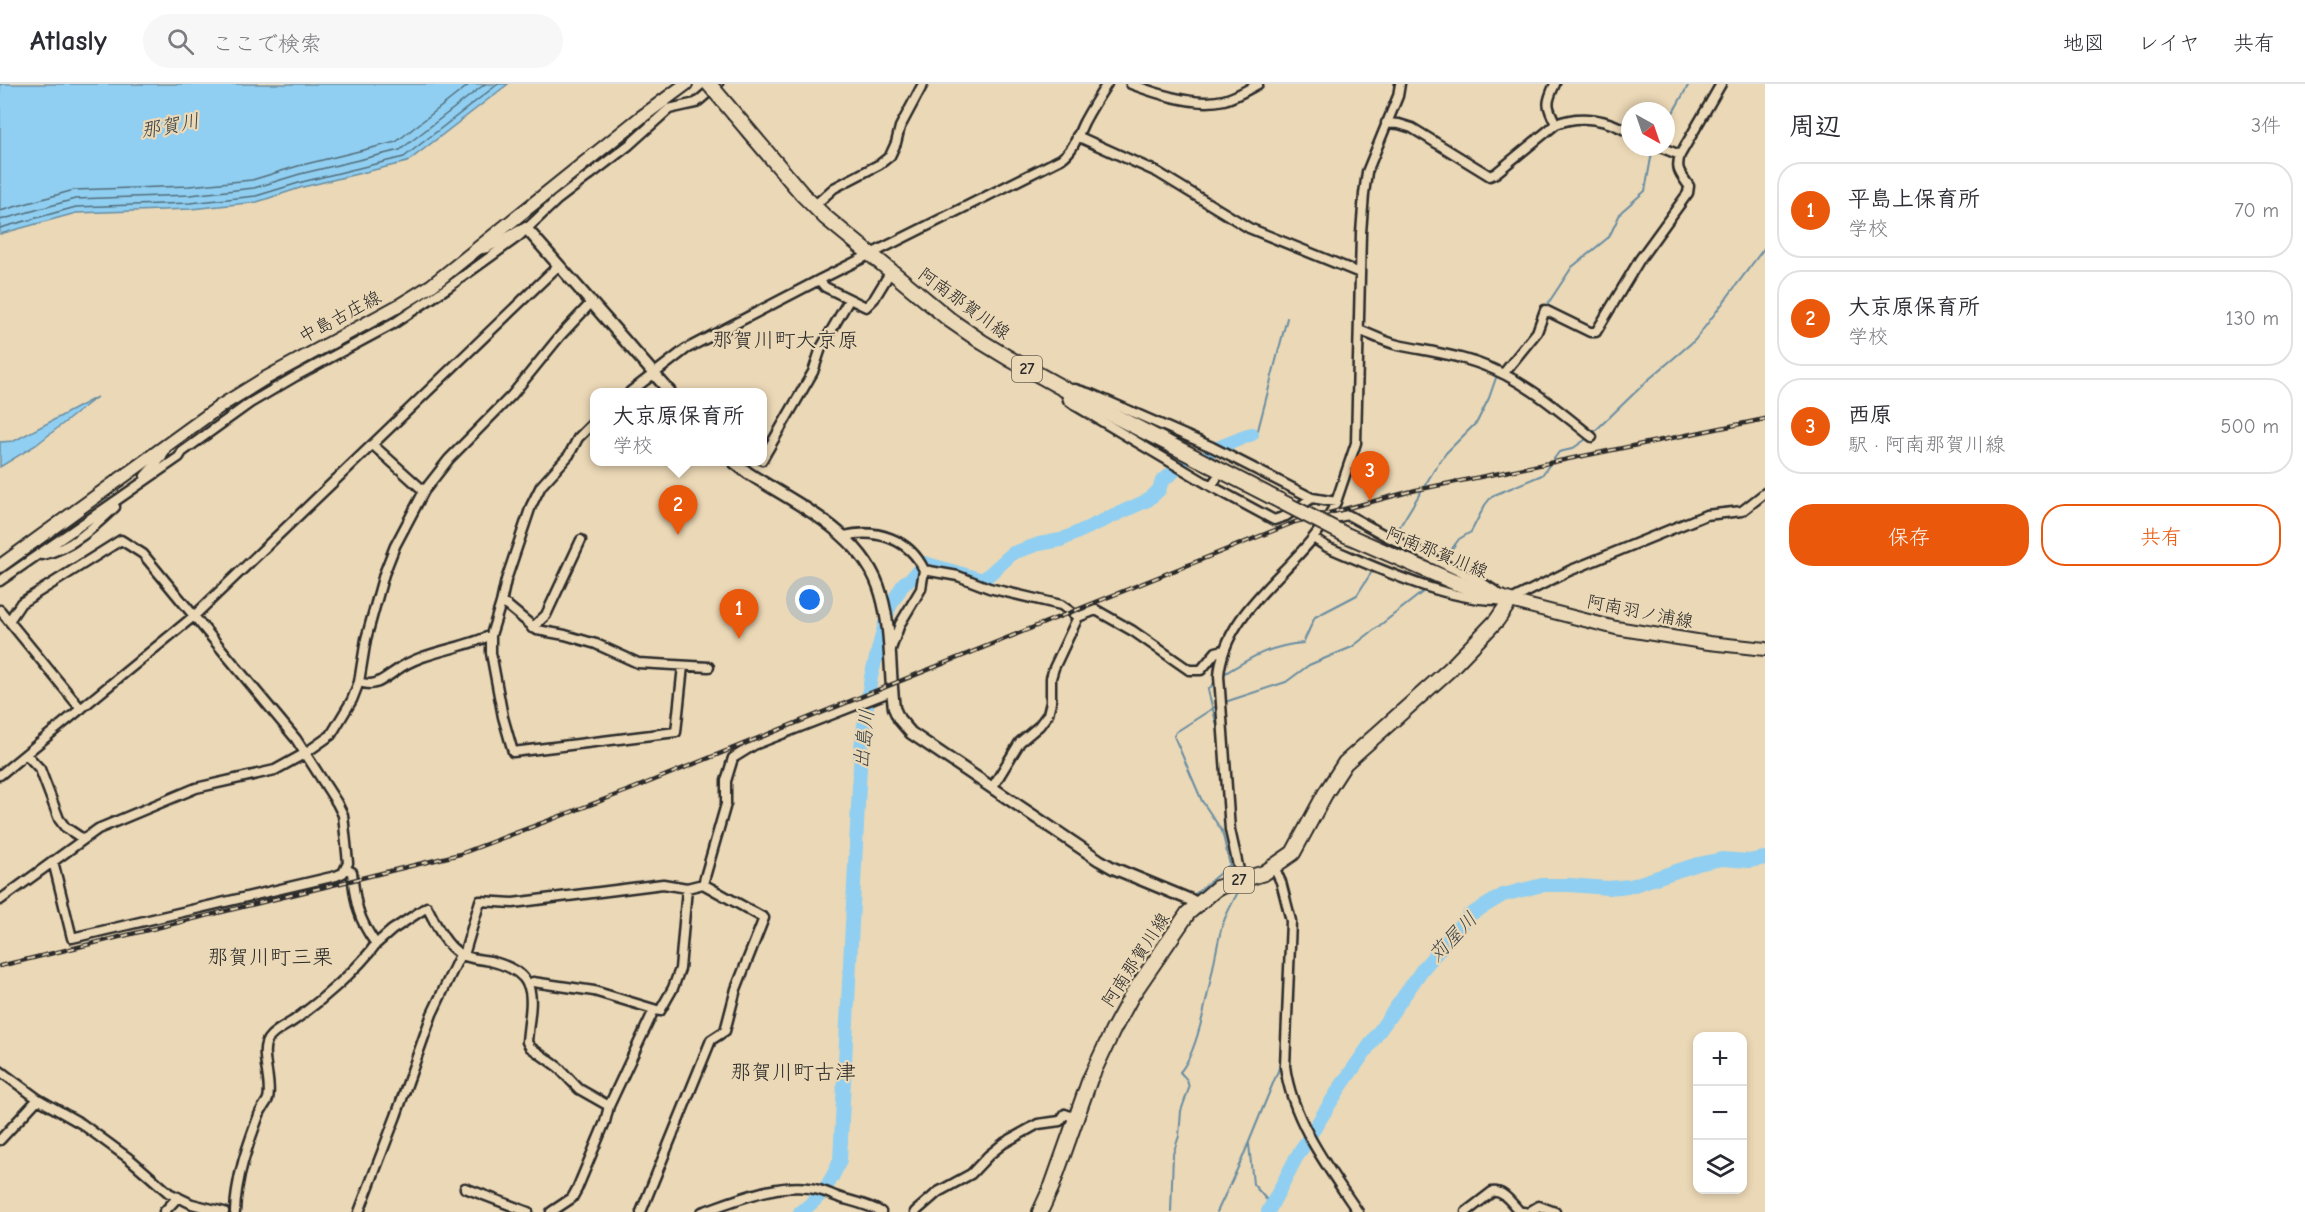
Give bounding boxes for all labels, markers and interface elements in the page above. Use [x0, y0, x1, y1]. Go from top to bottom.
search box [143, 14, 563, 68]
text: Atlasly [30, 25, 107, 57]
icon: search [164, 25, 197, 58]
text: ここで検索 [212, 31, 322, 57]
text: 地図 [2063, 31, 2105, 55]
text: レイヤ [2138, 31, 2200, 55]
text: 共有 [2233, 31, 2275, 55]
north arrow [1621, 102, 1675, 156]
water label: 那賀川 [138, 109, 202, 143]
text: 周辺 [1789, 112, 1841, 142]
text: 3件 [2251, 114, 2281, 137]
text: 平島上保育所 [1848, 186, 1980, 212]
text: 1 [1807, 199, 1814, 222]
text: 70 m [2234, 199, 2279, 222]
text: 学校 [1848, 217, 1888, 240]
street label: 阿南那賀川線 [914, 264, 1014, 344]
street label: 中島古庄線 [295, 287, 385, 347]
text: 大京原保育所 [1848, 294, 1980, 320]
text: 2 [1806, 307, 1815, 330]
text: 130 m [2226, 307, 2279, 330]
text: 学校 [1848, 325, 1888, 348]
district label: 那賀川町大京原 [712, 328, 859, 352]
road number: 27 [1012, 356, 1042, 382]
popup [590, 388, 767, 466]
text: 西原 [1848, 402, 1892, 428]
text: 大京原保育所 [612, 403, 745, 429]
text: 3 [1806, 415, 1815, 438]
text: 500 m [2221, 415, 2279, 438]
text: 駅 · 阿南那賀川線 [1848, 433, 2005, 456]
text: 学校 [612, 434, 652, 457]
pin: 3 [1350, 452, 1390, 501]
pin: 2 [658, 486, 698, 535]
button: 保存 [1789, 504, 2029, 566]
button: 共有 [2041, 504, 2281, 566]
street label: 阿南那賀川線 [1383, 523, 1491, 583]
your location [795, 585, 824, 614]
pin: 1 [720, 590, 758, 639]
street label: 阿南羽ノ浦線 [1585, 591, 1695, 633]
water label: 出島川 [849, 708, 879, 770]
road number: 27 [1224, 867, 1254, 893]
water label: 苅屋川 [1424, 907, 1482, 967]
street label: 阿南那賀川線 [1098, 909, 1174, 1011]
district label: 那賀川町三栗 [207, 945, 333, 969]
map controls [1693, 1032, 1747, 1194]
button: + [1693, 1032, 1747, 1086]
district label: 那賀川町古津 [730, 1060, 856, 1084]
button: − [1693, 1086, 1747, 1140]
button: layers [1693, 1140, 1747, 1194]

